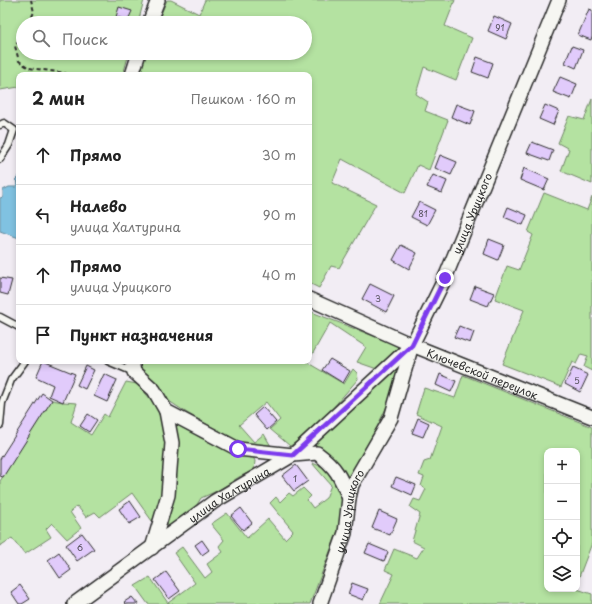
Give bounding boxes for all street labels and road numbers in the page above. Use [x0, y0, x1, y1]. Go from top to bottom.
street label: улица Урицкого [447, 170, 496, 256]
street label: Ключевской переулок [425, 343, 541, 403]
street label: улица Халтурина [185, 462, 273, 526]
street label: улица Урицкого [330, 466, 368, 555]

